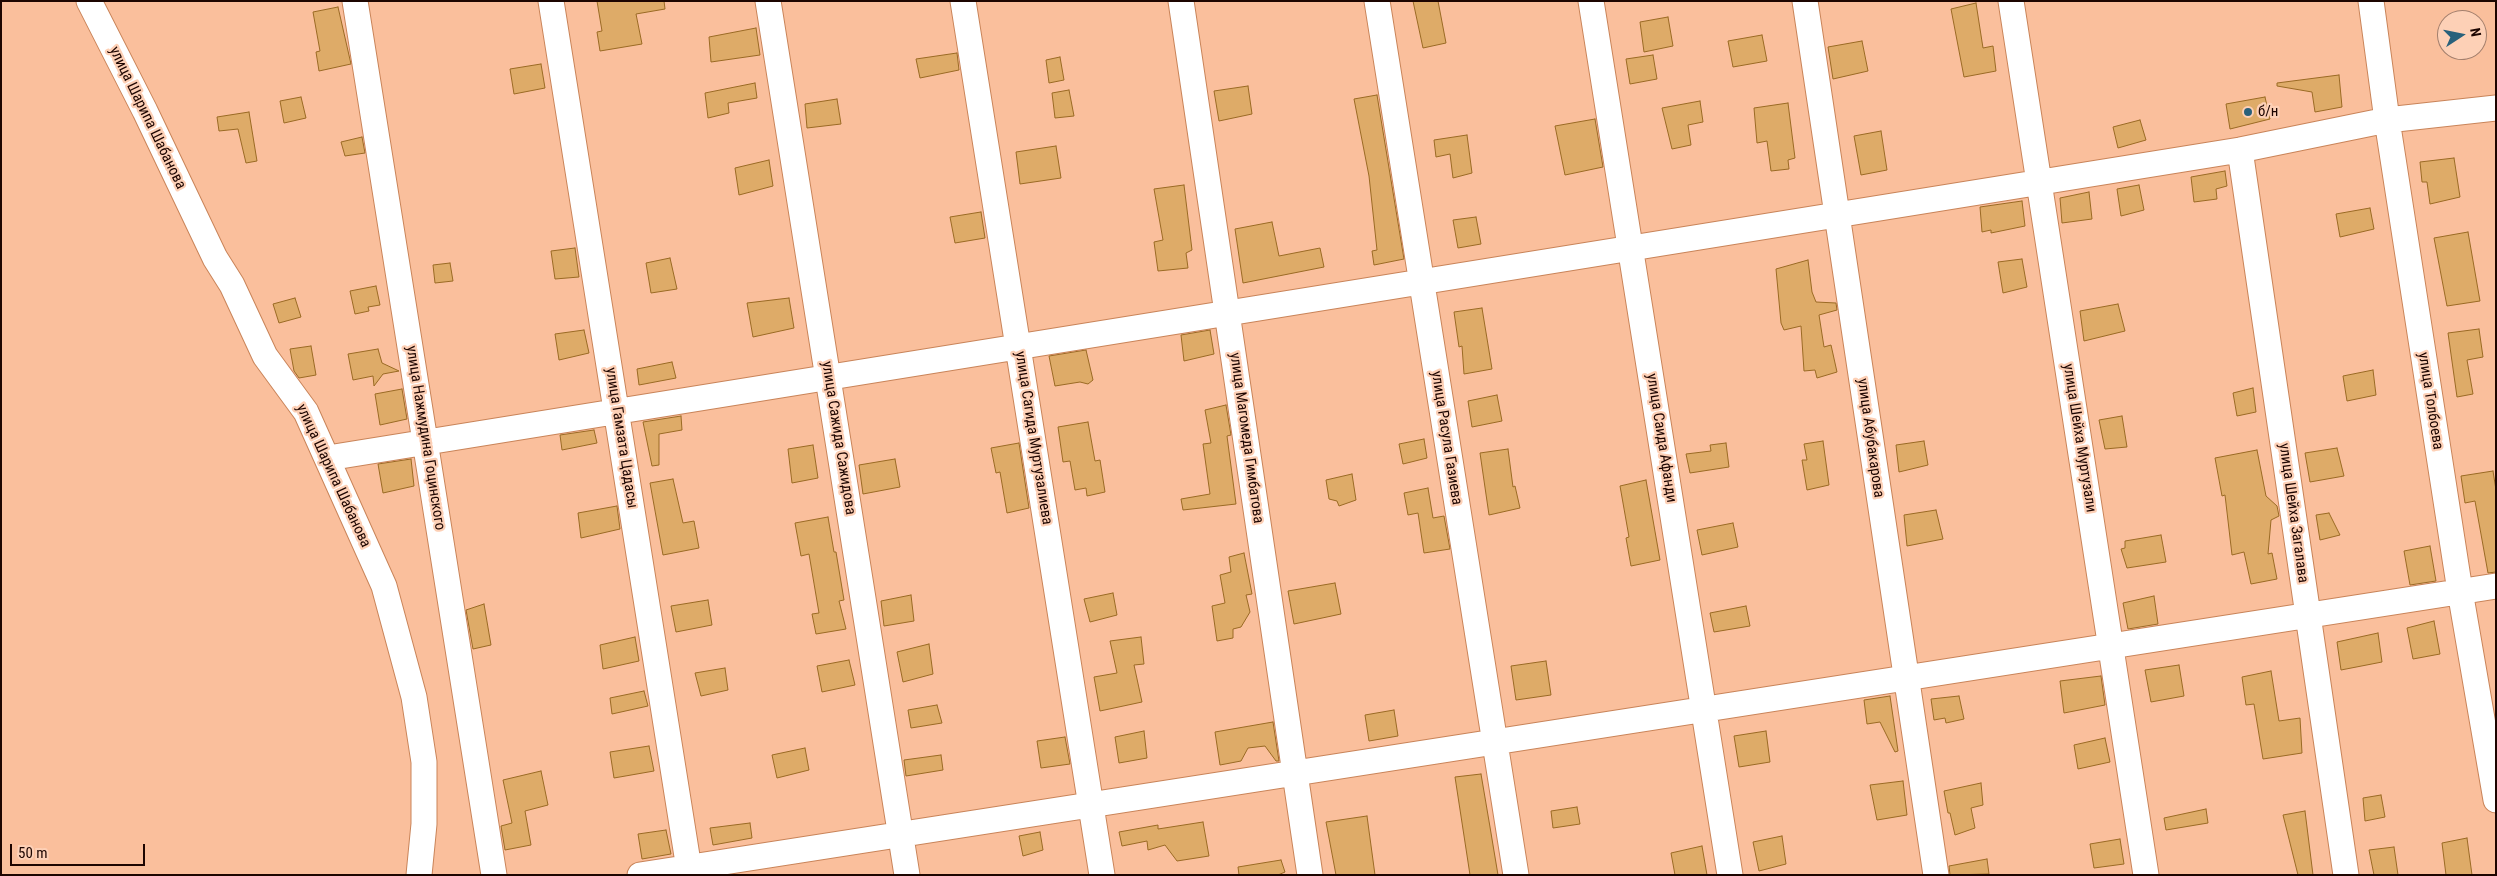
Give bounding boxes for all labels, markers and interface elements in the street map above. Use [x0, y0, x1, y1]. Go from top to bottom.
north arrow [2437, 10, 2487, 60]
text: N [2467, 27, 2484, 38]
street label: улица Шарипа Шабанова [105, 44, 189, 192]
place label: б/н [2258, 103, 2278, 121]
marker: б/н [2242, 106, 2254, 118]
street label: улица Нажмудина Гоцинского [402, 344, 448, 532]
street label: улица Сагида Муртузалиева [1010, 350, 1056, 526]
street label: улица Магомеда Гимбатова [1225, 351, 1267, 525]
street label: улица Толбоева [2413, 351, 2447, 451]
street label: улица Сажида Сажидова [817, 360, 859, 516]
street label: улица Шейха Муртузали [2058, 362, 2100, 514]
street label: улица Гамзата Цадасы [601, 366, 641, 510]
street label: улица Расула Газиева [1427, 370, 1465, 506]
street label: улица Саида Афанди [1642, 372, 1680, 504]
street label: улица Абубакарова [1853, 377, 1887, 499]
street label: улица Шарипа Шабанова [292, 401, 374, 551]
street label: улица Шейха Загалава [2274, 442, 2312, 584]
scale bar [12, 834, 148, 866]
text: 50 m [18, 844, 48, 862]

